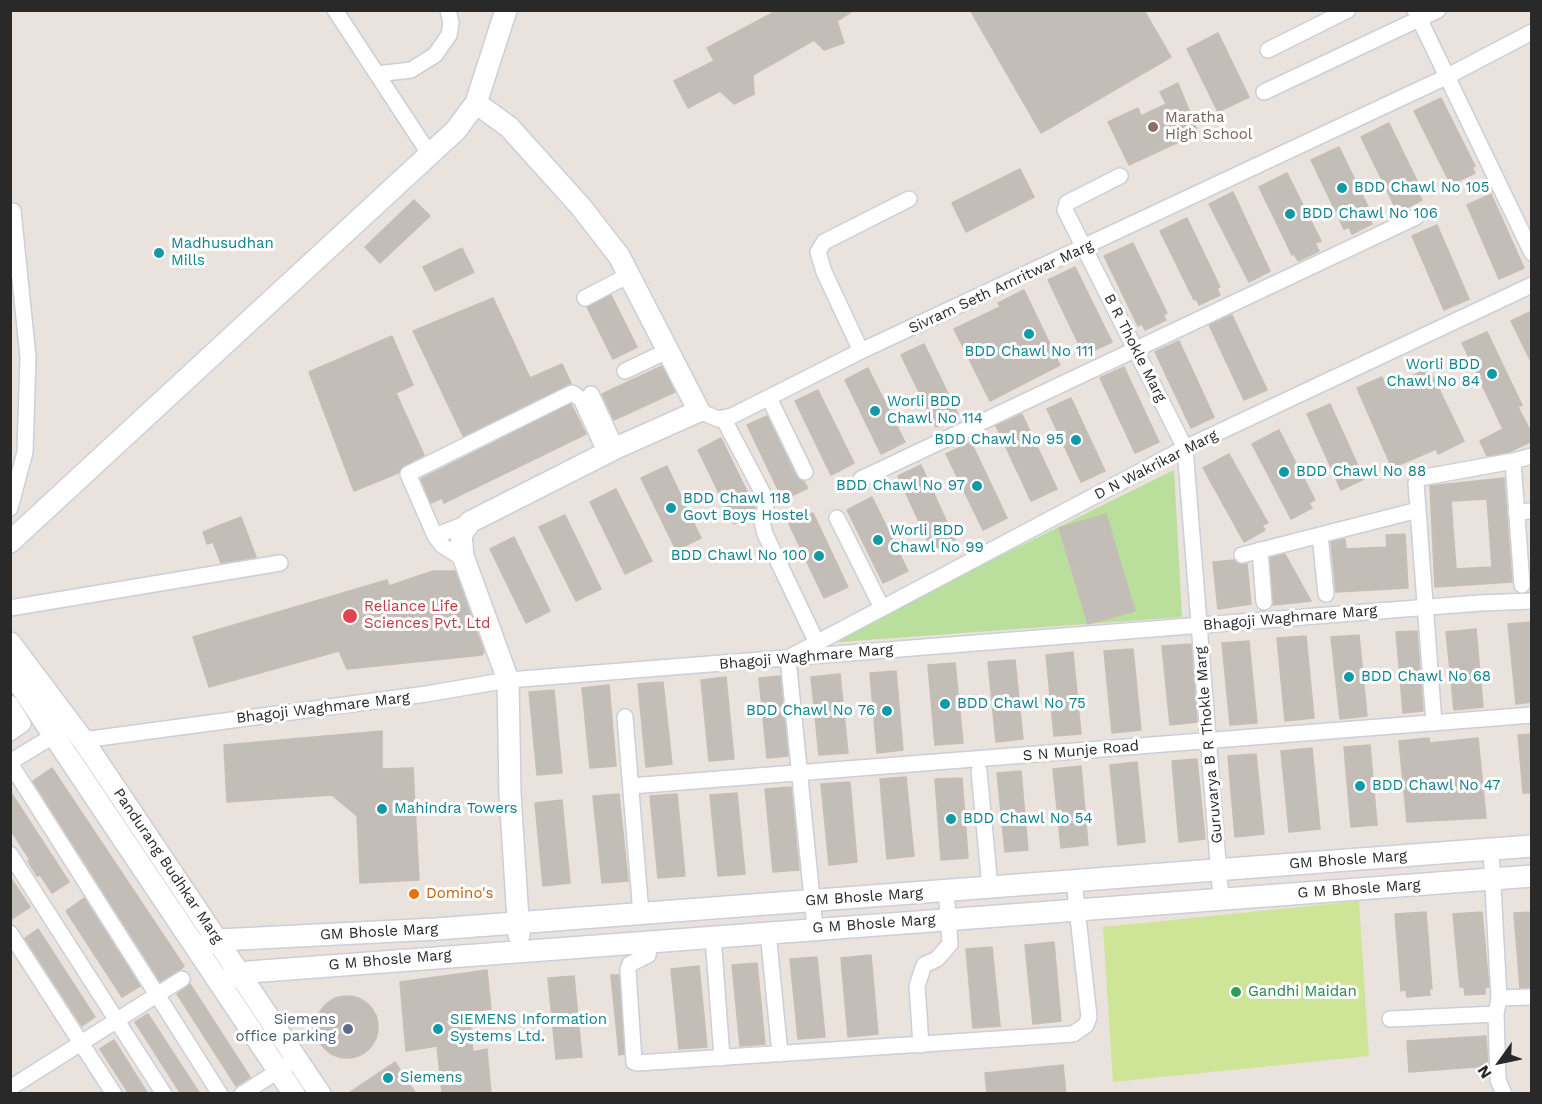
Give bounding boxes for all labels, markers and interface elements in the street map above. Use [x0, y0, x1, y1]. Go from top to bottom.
place label: Maratha High School [1165, 109, 1252, 144]
marker: Maratha High School [1146, 120, 1160, 134]
place label: BDD Chawl No 105 [1354, 179, 1490, 197]
marker: BDD Chawl No 105 [1335, 181, 1349, 195]
place label: BDD Chawl No 106 [1302, 205, 1438, 223]
marker: BDD Chawl No 106 [1283, 207, 1297, 221]
place label: Madhusudhan Mills [171, 235, 274, 270]
street label: Sivram Seth Amritwar Marg [906, 236, 1096, 338]
marker: Madhusudhan Mills [152, 246, 166, 260]
street label: B R Thokle Marg [1100, 291, 1170, 405]
marker: BDD Chawl No 111 [1022, 327, 1036, 341]
place label: BDD Chawl No 111 [964, 343, 1094, 361]
place label: Worli BDD Chawl No 84 [1386, 356, 1480, 391]
marker: Worli BDD Chawl No 84 [1485, 367, 1499, 381]
place label: Worli BDD Chawl No 114 [887, 393, 983, 428]
marker: Worli BDD Chawl No 114 [868, 404, 882, 418]
street label: D N Wakrikar Marg [1091, 426, 1221, 504]
place label: BDD Chawl No 95 [934, 431, 1064, 449]
marker: BDD Chawl No 95 [1069, 433, 1083, 447]
place label: BDD Chawl No 88 [1296, 463, 1426, 481]
marker: BDD Chawl No 88 [1277, 465, 1291, 479]
place label: BDD Chawl No 97 [836, 477, 965, 495]
marker: BDD Chawl No 97 [970, 479, 984, 493]
place label: BDD Chawl 118 Govt Boys Hostel [683, 490, 809, 525]
marker: BDD Chawl 118 Govt Boys Hostel [664, 501, 678, 515]
place label: Worli BDD Chawl No 99 [890, 522, 984, 557]
marker: Worli BDD Chawl No 99 [871, 533, 885, 547]
place label: BDD Chawl No 100 [671, 547, 807, 565]
marker: BDD Chawl No 100 [812, 549, 826, 563]
place label: Reliance Life Sciences Pvt. Ltd [364, 598, 490, 633]
street label: Bhagoji Waghmare Marg [1202, 601, 1378, 635]
marker: Reliance Life Sciences Pvt. Ltd [341, 607, 359, 625]
street label: Bhagoji Waghmare Marg [718, 640, 894, 674]
street label: Guruvarya B R Thokle Marg [1191, 646, 1227, 844]
place label: BDD Chawl No 68 [1361, 668, 1491, 686]
marker: BDD Chawl No 68 [1342, 670, 1356, 684]
street label: Bhagoji Waghmare Marg [235, 688, 411, 728]
place label: BDD Chawl No 75 [957, 695, 1086, 713]
marker: BDD Chawl No 75 [938, 697, 952, 711]
place label: BDD Chawl No 76 [746, 702, 875, 720]
marker: BDD Chawl No 76 [880, 704, 894, 718]
street label: S N Munje Road [1022, 737, 1140, 765]
place label: BDD Chawl No 47 [1372, 777, 1501, 795]
marker: BDD Chawl No 47 [1353, 779, 1367, 793]
street label: Pandurang Budhkar Marg [109, 785, 227, 947]
place label: Mahindra Towers [394, 800, 518, 818]
marker: Mahindra Towers [375, 802, 389, 816]
place label: BDD Chawl No 54 [963, 810, 1093, 828]
marker: BDD Chawl No 54 [944, 812, 958, 826]
street label: GM Bhosle Marg [1288, 847, 1408, 873]
street label: G M Bhosle Marg [1297, 876, 1421, 902]
street label: GM Bhosle Marg [804, 884, 924, 910]
place label: Domino's [426, 885, 493, 903]
marker: Domino's [407, 887, 421, 901]
street label: G M Bhosle Marg [812, 911, 936, 937]
street label: GM Bhosle Marg [320, 920, 438, 944]
street label: G M Bhosle Marg [328, 946, 452, 974]
place label: Gandhi Maidan [1248, 983, 1357, 1001]
marker: Gandhi Maidan [1229, 985, 1243, 999]
place label: Siemens office parking [235, 1011, 336, 1046]
place label: SIEMENS Information Systems Ltd. [450, 1011, 607, 1046]
marker: Siemens office parking [341, 1022, 355, 1036]
marker: SIEMENS Information Systems Ltd. [431, 1022, 445, 1036]
north arrow [1470, 1032, 1530, 1092]
text: N [1473, 1062, 1496, 1082]
place label: Siemens [400, 1069, 462, 1087]
marker: Siemens [381, 1071, 395, 1085]

